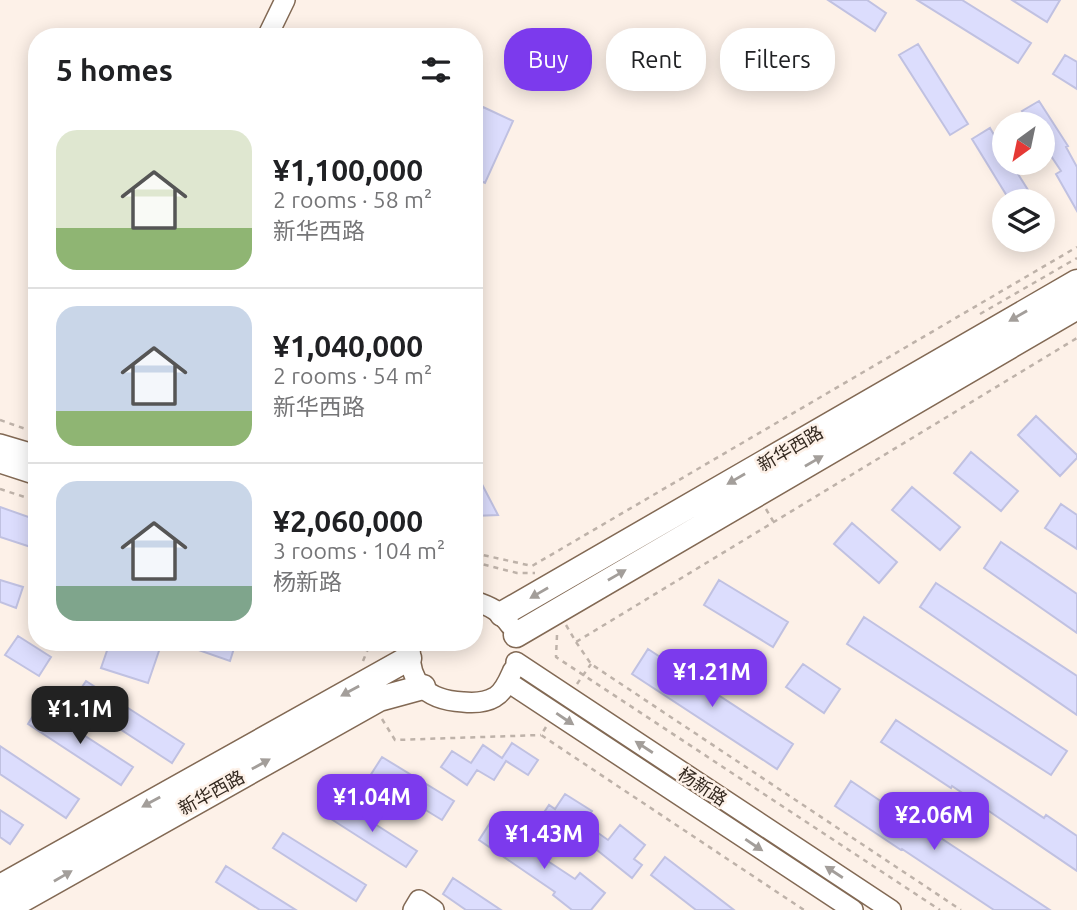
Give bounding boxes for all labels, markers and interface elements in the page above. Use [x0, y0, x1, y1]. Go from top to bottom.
chip: Buy [504, 28, 592, 91]
chip: Rent [606, 28, 706, 91]
chip: Filters [720, 28, 835, 91]
icon: filters [417, 51, 455, 89]
text: 5 homes [56, 53, 173, 87]
north arrow [992, 112, 1055, 175]
map controls [992, 112, 1055, 252]
text: ¥1,100,000 [273, 153, 423, 187]
icon: home [112, 158, 196, 242]
text: 2 rooms · 58 m² [273, 187, 432, 212]
button: layers [992, 189, 1055, 252]
text: 新华西路 [273, 218, 365, 243]
one-way arrow [1008, 310, 1027, 322]
text: ¥1,040,000 [273, 329, 423, 363]
icon: home [112, 334, 196, 418]
text: 2 rooms · 54 m² [273, 363, 432, 388]
text: 新华西路 [273, 394, 365, 419]
street label: 新华西路 [754, 421, 826, 475]
one-way arrow [804, 454, 823, 467]
one-way arrow [726, 473, 746, 485]
text: ¥2,060,000 [273, 504, 423, 538]
icon: home [112, 509, 196, 593]
text: 3 rooms · 104 m² [273, 538, 445, 563]
text: 杨新路 [273, 569, 342, 594]
one-way arrow [608, 569, 627, 582]
one-way arrow [529, 587, 549, 599]
pin: ¥1.21M [655, 650, 769, 709]
text: ¥1.21M [673, 659, 751, 684]
one-way arrow [340, 685, 359, 697]
pin: ¥1.1M [31, 686, 129, 746]
text: ¥1.1M [47, 696, 113, 721]
one-way arrow [556, 712, 574, 726]
one-way arrow [635, 741, 654, 754]
one-way arrow [251, 758, 271, 770]
street label: 杨新路 [675, 763, 731, 809]
street label: 新华西路 [175, 766, 247, 818]
pin: ¥1.04M [315, 774, 429, 834]
text: ¥1.04M [333, 784, 411, 809]
pin: ¥2.06M [877, 792, 991, 852]
one-way arrow [142, 796, 161, 808]
text: ¥2.06M [895, 802, 973, 827]
pin: ¥1.43M [487, 812, 601, 871]
text: ¥1.43M [505, 821, 583, 846]
one-way arrow [745, 838, 764, 851]
one-way arrow [824, 866, 844, 879]
one-way arrow [54, 870, 73, 882]

